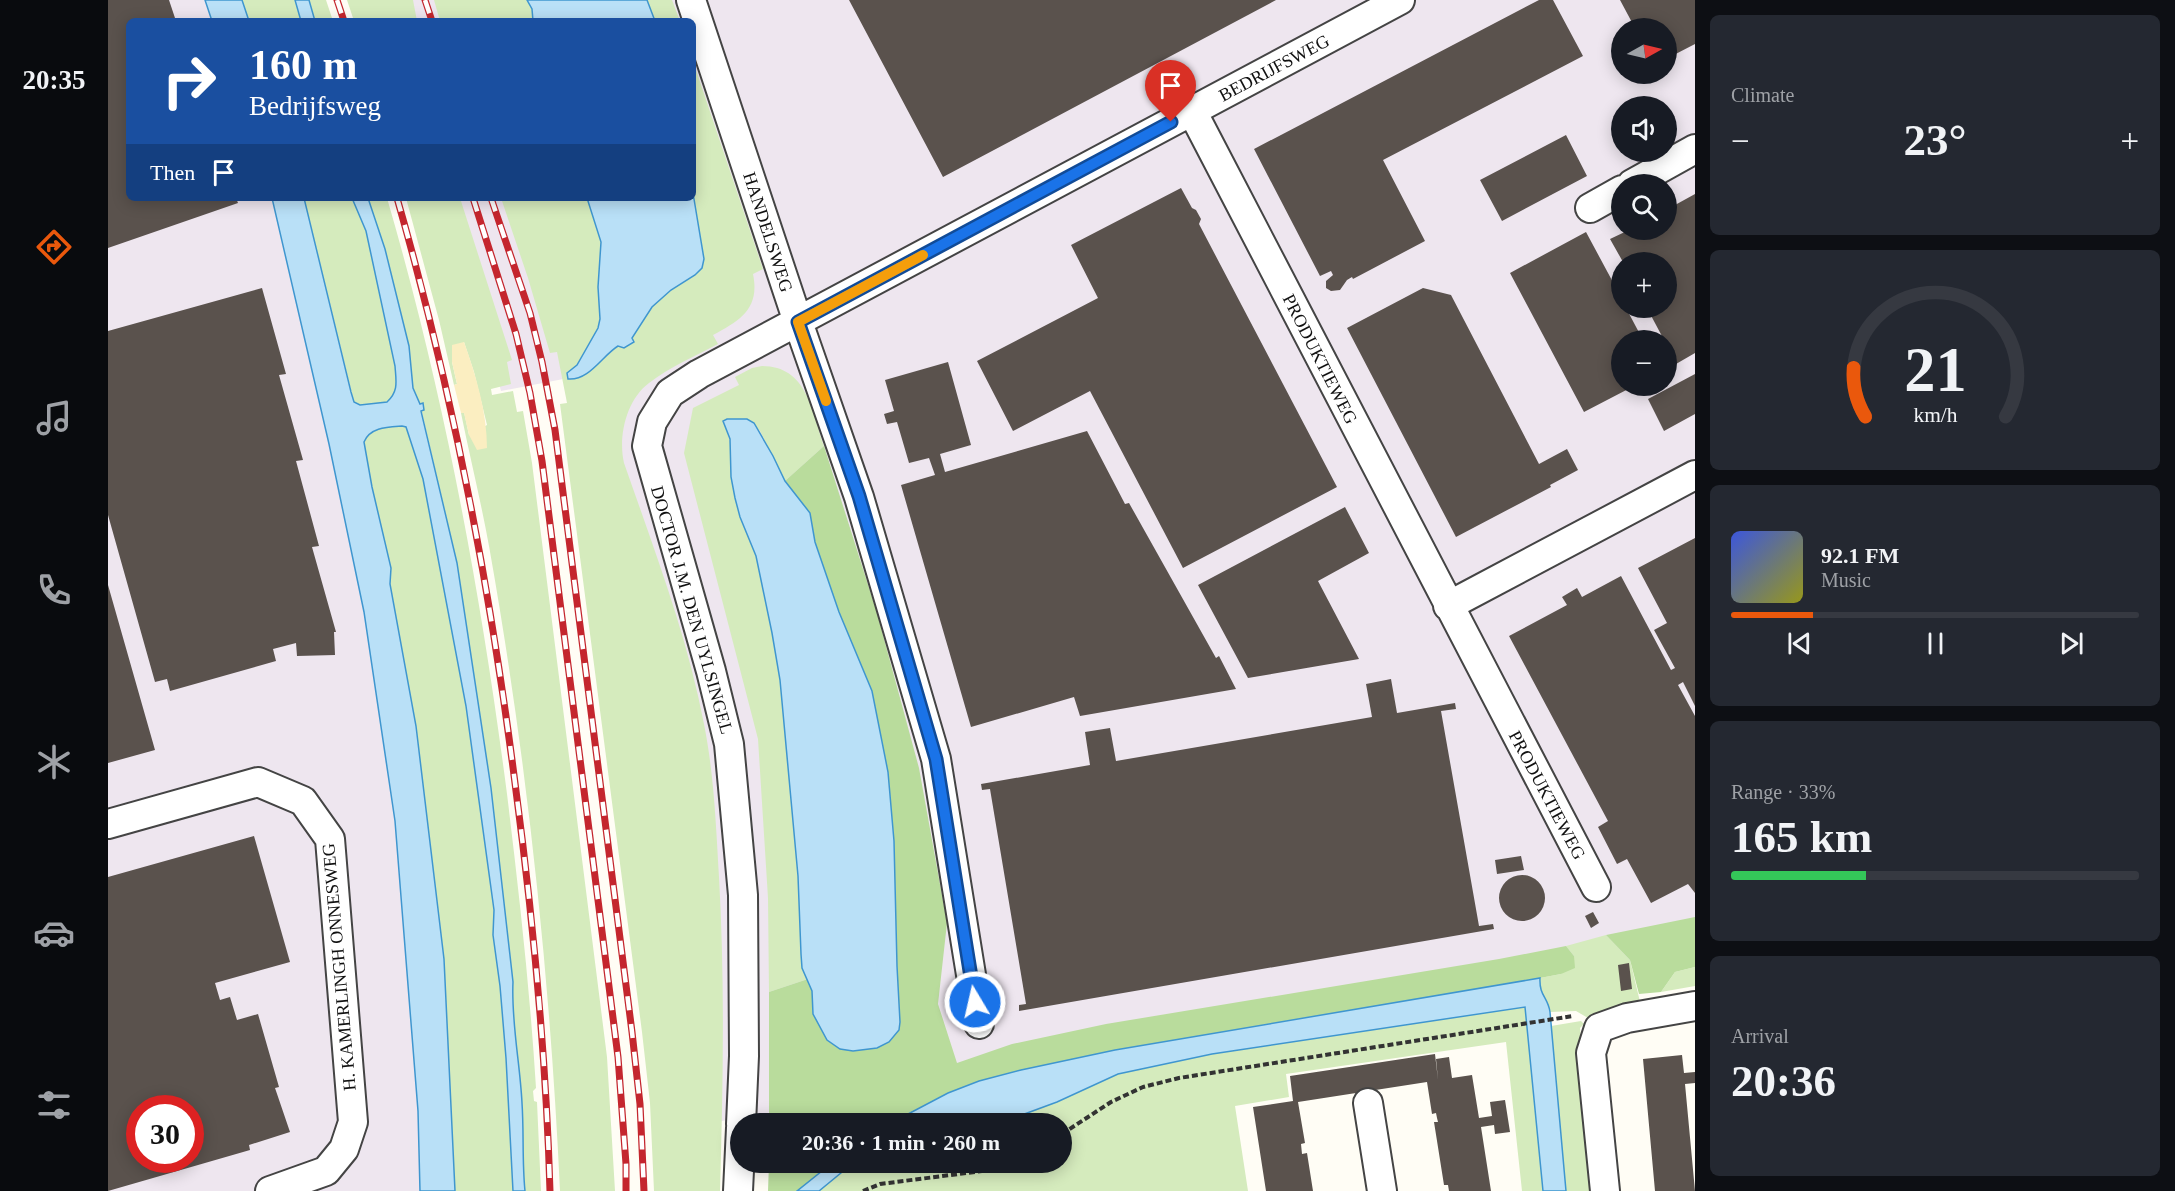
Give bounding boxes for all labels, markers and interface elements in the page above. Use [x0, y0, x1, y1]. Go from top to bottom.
north arrow [1611, 18, 1677, 84]
map controls [1611, 18, 1677, 396]
street label: BEDRIJFSWEG [1215, 31, 1333, 105]
icon: right [150, 42, 228, 120]
text: 160 m [249, 42, 358, 88]
pin [1145, 60, 1196, 122]
text: 20:35 [23, 65, 86, 95]
icon: arrive [1154, 69, 1187, 102]
text: Climate [1731, 84, 1794, 106]
text: Bedrijfsweg [249, 91, 381, 121]
button: sound [1611, 96, 1677, 162]
text: 23° [1904, 115, 1967, 165]
text: − [1731, 123, 1750, 159]
text: + [2120, 123, 2139, 159]
icon: arrive [207, 156, 240, 189]
text: Then [150, 160, 195, 185]
street label: HANDELSWEG [739, 169, 797, 295]
button: search [1611, 174, 1677, 240]
icon: directions [33, 226, 75, 268]
button: + [1611, 252, 1677, 318]
street label: PRODUKTIEWEG [1279, 291, 1361, 427]
button: − [1611, 330, 1677, 396]
text: 21 [1904, 335, 1966, 404]
icon: music [33, 397, 75, 439]
text: km/h [1913, 404, 1957, 428]
street label: DOCTOR J.M. DEN UYLSINGEL [647, 484, 737, 736]
text: 92.1 FM [1821, 543, 1899, 568]
icon: phone [33, 569, 75, 611]
text: Music [1821, 569, 1871, 591]
icon: previous [1783, 627, 1816, 660]
icon: pause [1919, 627, 1952, 660]
icon: next [2055, 627, 2088, 660]
street label: PRODUKTIEWEG [1505, 727, 1589, 863]
icon: climate [33, 741, 75, 783]
text: Range · 33% [1731, 781, 1835, 803]
text: 165 km [1731, 812, 1872, 862]
street label: H. KAMERLINGH ONNESWEG [318, 842, 360, 1092]
icon: car [33, 912, 75, 954]
position arrow [943, 970, 1007, 1034]
text: Arrival [1731, 1025, 1789, 1047]
text: 20:36 [1731, 1056, 1836, 1106]
icon: filters [33, 1084, 75, 1126]
speed limit sign: 30 [126, 1095, 204, 1173]
text: 20:36 · 1 min · 260 m [802, 1130, 1000, 1155]

